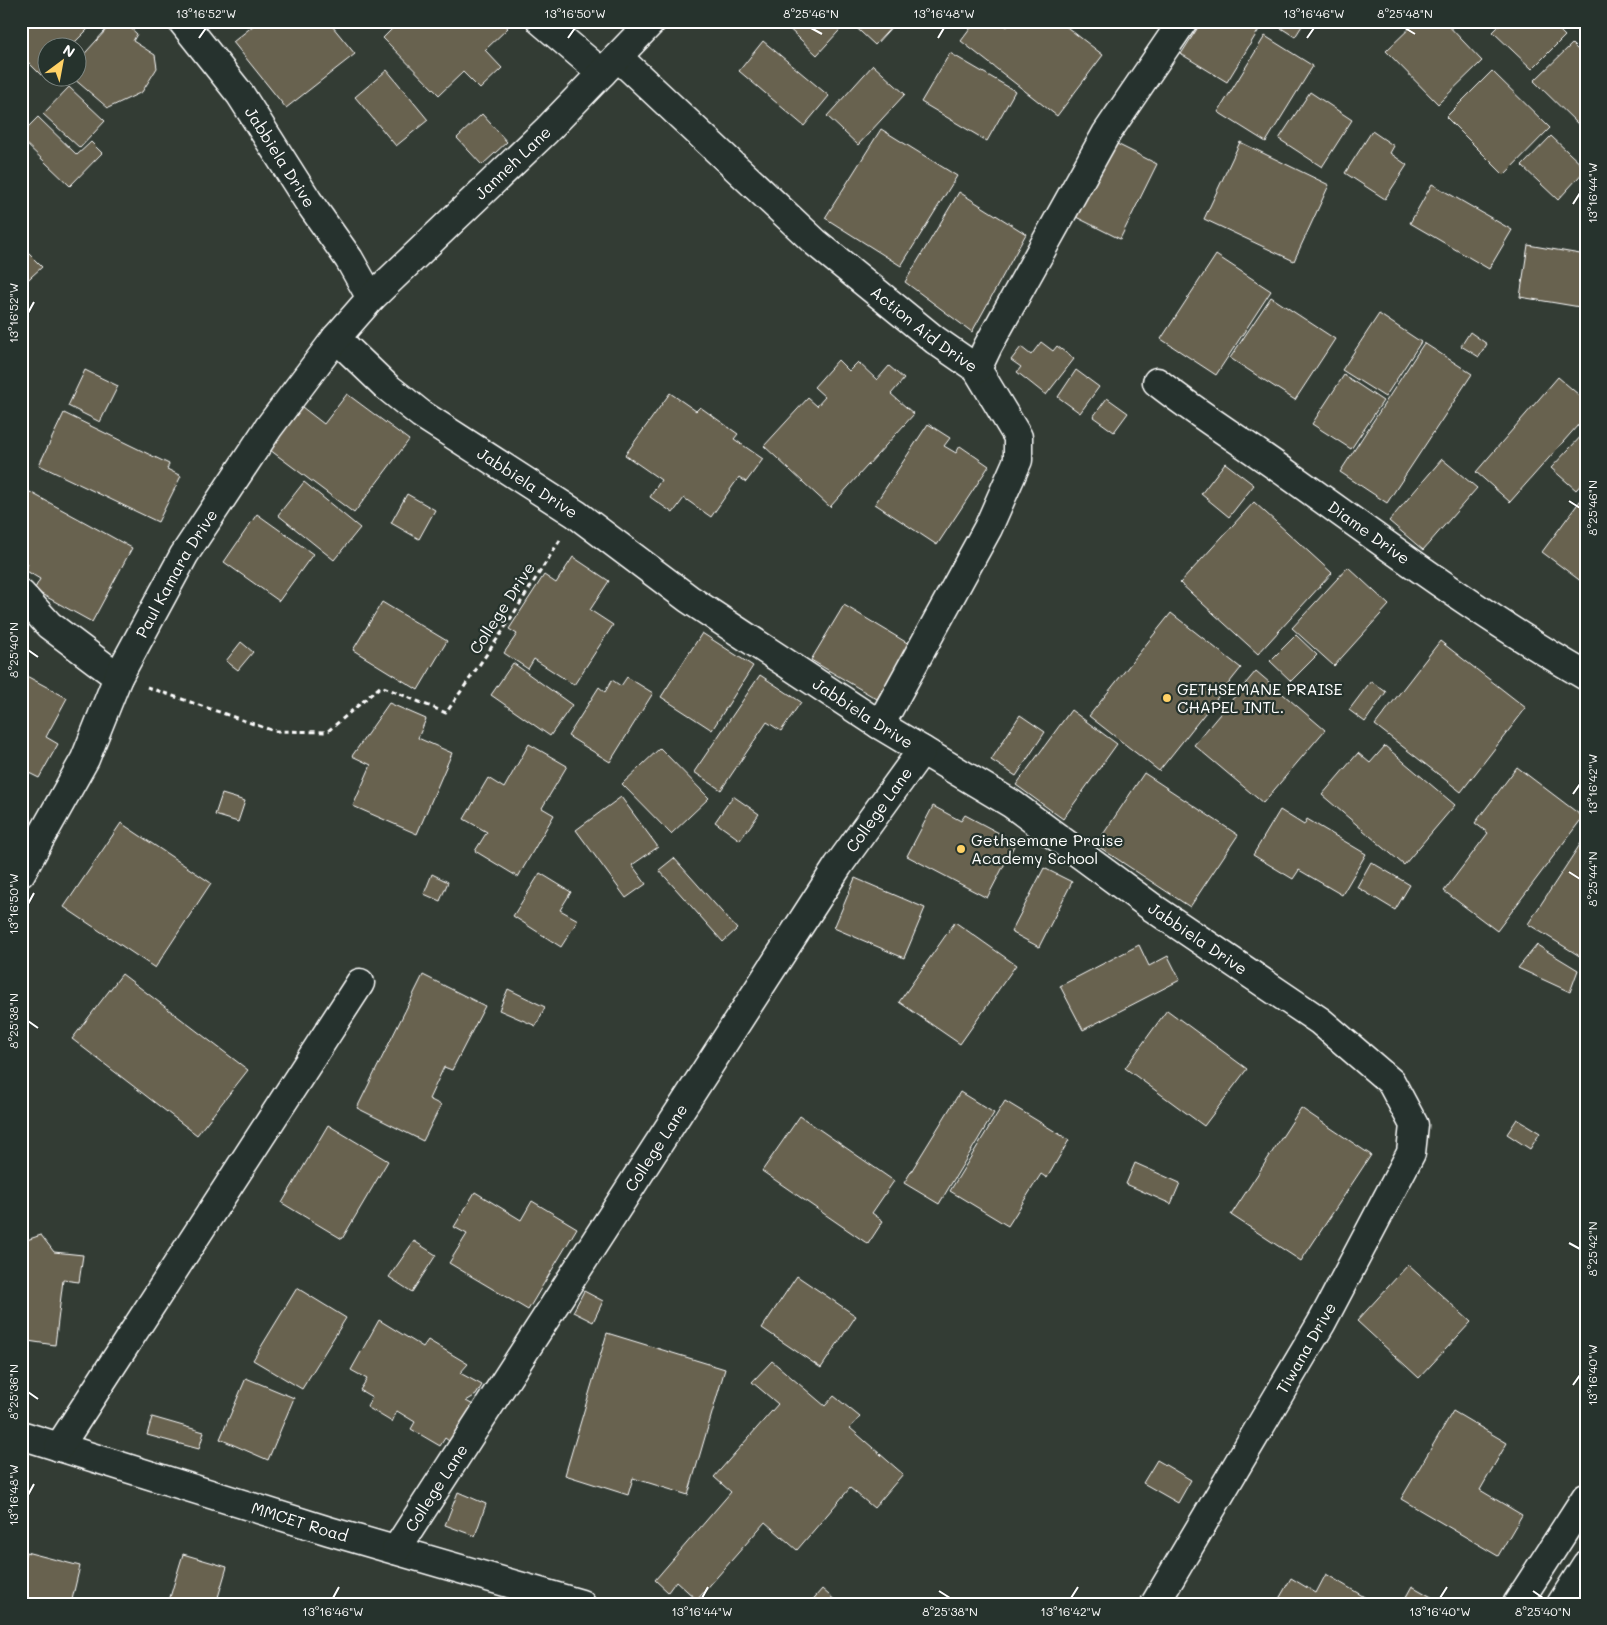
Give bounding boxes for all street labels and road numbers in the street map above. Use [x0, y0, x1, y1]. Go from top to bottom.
street label: Jabbiela Drive [241, 102, 320, 211]
street label: Janneh Lane [470, 121, 555, 204]
street label: Action Aid Drive [867, 281, 982, 376]
street label: Jabbiela Drive [474, 442, 582, 522]
street label: Diame Drive [1324, 496, 1414, 569]
street label: Paul Kamara Drive [130, 505, 222, 641]
street label: College Drive [464, 558, 539, 658]
street label: Jabbiela Drive [809, 673, 917, 753]
street label: College Lane [840, 763, 916, 856]
street label: Jabbiela Drive [1144, 897, 1252, 979]
street label: College Lane [619, 1100, 692, 1195]
street label: Tiwana Drive [1271, 1298, 1340, 1397]
street label: College Lane [400, 1440, 472, 1535]
street label: MMCET Road [249, 1496, 351, 1546]

